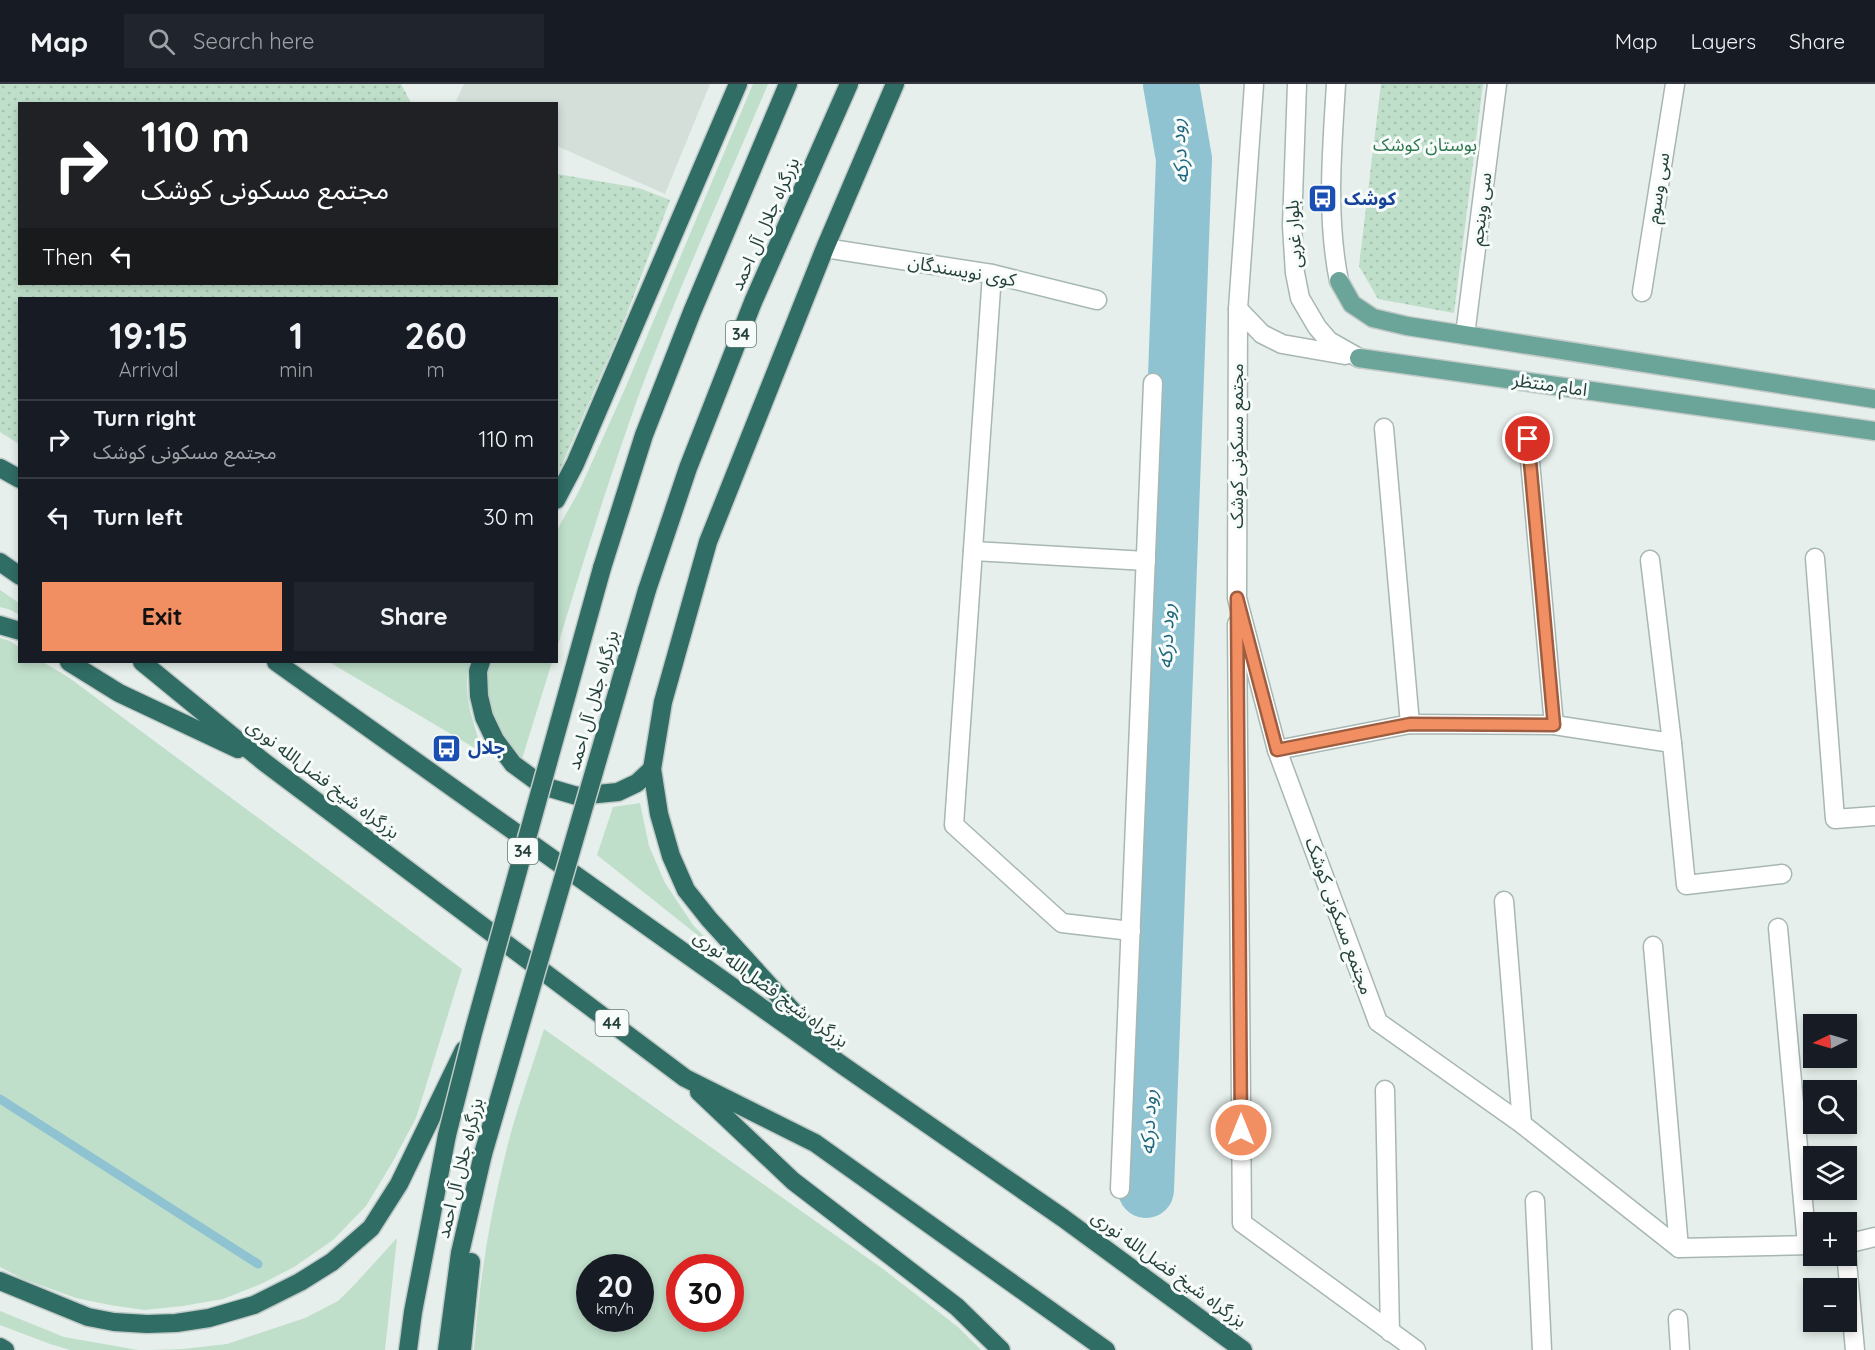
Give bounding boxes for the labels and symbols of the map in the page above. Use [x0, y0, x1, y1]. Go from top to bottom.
water label: رود درکه [1163, 117, 1194, 185]
park label: بوستان کوشک [1373, 133, 1477, 156]
street label: سی وسوم [1641, 151, 1677, 226]
street label: بزرگراه جلال آل احمد [725, 153, 804, 294]
street label: سی وپنجم [1465, 171, 1498, 247]
bus stop icon: کوشک [1307, 183, 1339, 215]
place label: کوشک [1344, 187, 1397, 210]
street label: بلوار غربی [1280, 199, 1307, 269]
street label: کوی نویسندگان [906, 250, 1018, 291]
road number: 34 [726, 321, 756, 347]
street label: مجتمع مسکونی کوشک [1225, 363, 1251, 529]
street label: امام منتظر [1510, 368, 1589, 404]
pin [1502, 413, 1553, 464]
water label: رود درکه [1152, 603, 1179, 669]
street label: بزرگراه جلال آل احمد [562, 628, 623, 772]
street label: بزرگراه شیخ فضل‌الله نوری [241, 714, 404, 845]
bus stop icon: جلال [431, 732, 463, 764]
place label: جلال [468, 736, 505, 759]
street label: مجتمع مسکونی کوشک [1298, 834, 1379, 999]
road number: 34 [508, 838, 538, 864]
street label: بزرگراه شیخ فضل‌الله نوری [688, 925, 853, 1054]
road number: 44 [596, 1010, 628, 1036]
north arrow [1803, 1014, 1857, 1068]
water label: رود درکه [1134, 1089, 1161, 1155]
street label: بزرگراه جلال آل احمد [431, 1095, 488, 1240]
position arrow [1209, 1098, 1273, 1162]
street label: بزرگراه شیخ فضل‌الله نوری [1086, 1205, 1251, 1334]
speed limit sign: 30 [666, 1254, 744, 1332]

